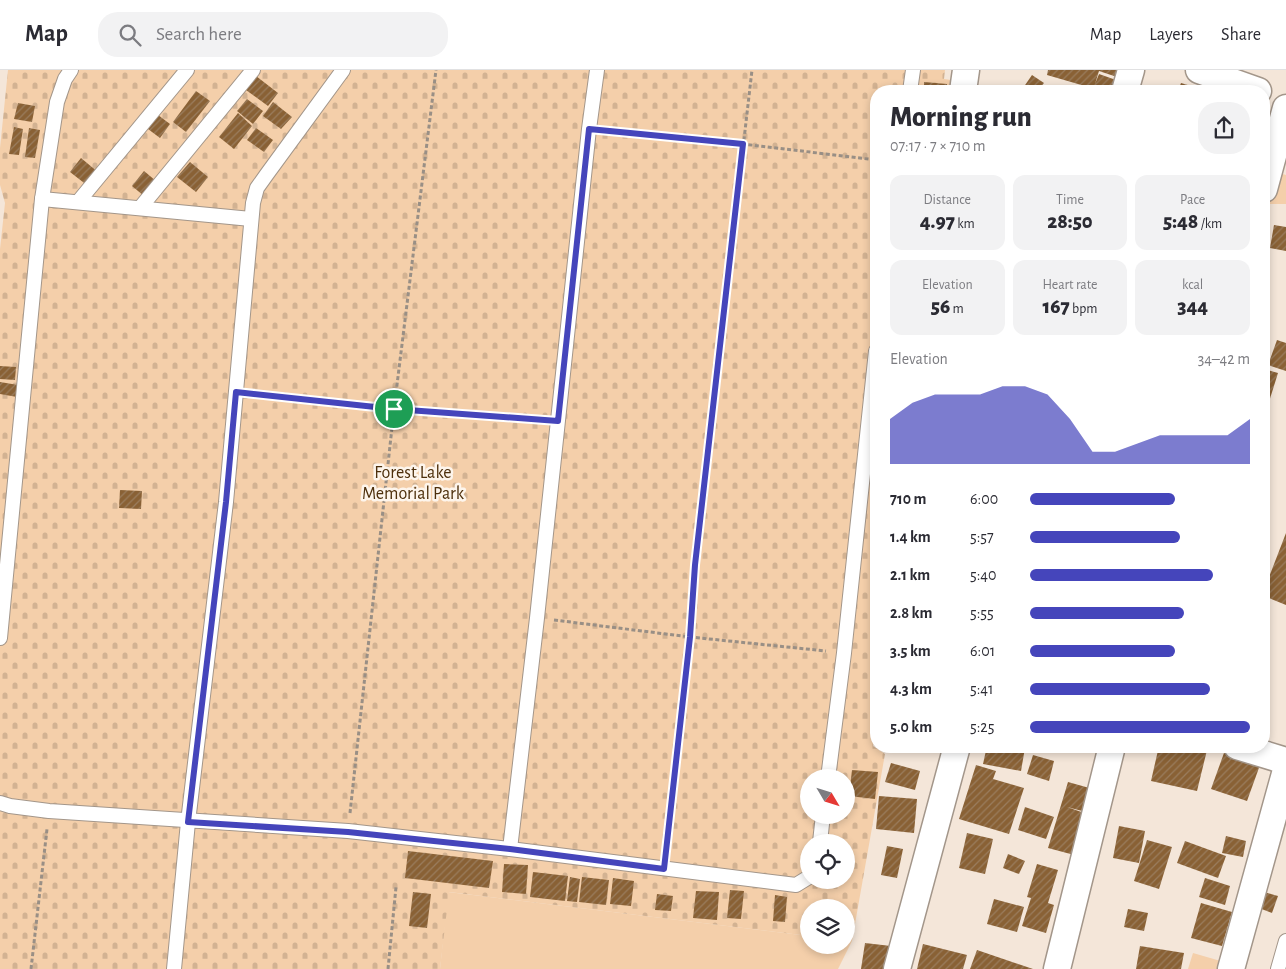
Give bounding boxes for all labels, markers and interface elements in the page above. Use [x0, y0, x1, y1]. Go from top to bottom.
search box [98, 12, 448, 57]
icon: search [116, 21, 144, 49]
text: Map [25, 22, 68, 46]
text: Search here [156, 25, 242, 44]
text: Map [1090, 26, 1121, 44]
text: Layers [1149, 26, 1193, 44]
text: Share [1221, 26, 1261, 44]
button: share [1198, 102, 1250, 154]
text: Morning run [890, 104, 1032, 132]
text: 07:17 · 7 × 710 m [890, 138, 986, 154]
text: Distance [924, 193, 971, 207]
text: Time [1056, 193, 1084, 207]
text: Pace [1180, 193, 1205, 207]
text: 4.97 [920, 211, 955, 232]
text: 28:50 [1047, 211, 1093, 232]
text: 5:48 [1163, 211, 1198, 232]
text: km [955, 217, 975, 231]
text: /km [1198, 217, 1222, 231]
text: Elevation [922, 278, 973, 292]
text: Heart rate [1043, 278, 1097, 292]
text: kcal [1182, 278, 1203, 292]
text: 56 [931, 296, 950, 317]
text: 167 [1043, 296, 1070, 317]
text: 344 [1177, 296, 1208, 317]
text: m [950, 302, 964, 316]
text: bpm [1070, 302, 1097, 316]
text: Elevation [890, 351, 948, 367]
text: 34–42 m [1198, 351, 1250, 367]
pin [373, 388, 415, 430]
icon: arrive [380, 395, 408, 423]
park label: Forest Lake Memorial Park [362, 464, 465, 503]
text: 710 m [890, 491, 926, 507]
text: 6:00 [970, 491, 998, 507]
text: 1.4 km [890, 529, 931, 545]
text: 5:57 [970, 529, 994, 545]
text: 2.1 km [890, 567, 930, 583]
text: 5:40 [970, 567, 997, 583]
text: 2.8 km [890, 605, 932, 621]
text: 5:55 [970, 605, 994, 621]
text: 3.5 km [890, 643, 931, 659]
text: 6:01 [970, 643, 995, 659]
text: 4.3 km [890, 681, 932, 697]
text: 5:41 [970, 681, 994, 697]
text: 5.0 km [890, 719, 932, 735]
text: 5:25 [970, 719, 994, 735]
north arrow [800, 769, 855, 824]
map controls [800, 769, 855, 954]
button: locate [800, 834, 855, 889]
button: layers [800, 899, 855, 954]

